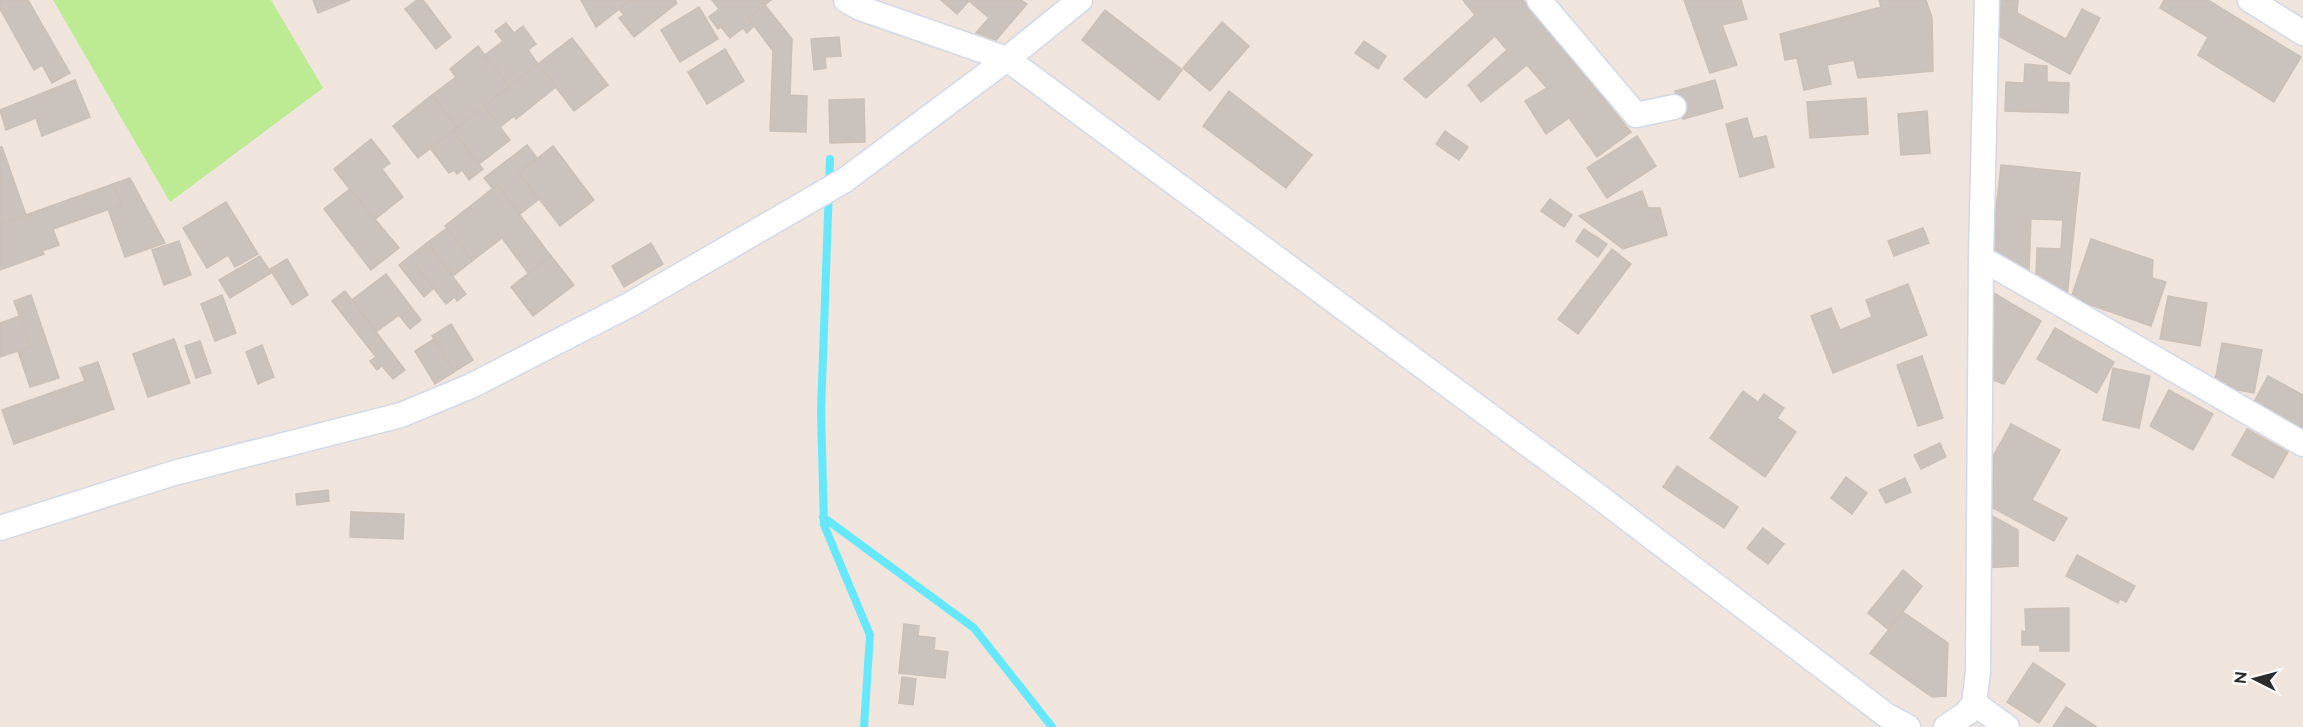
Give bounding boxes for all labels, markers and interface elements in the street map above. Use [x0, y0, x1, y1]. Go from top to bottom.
north arrow [2225, 649, 2285, 709]
text: N [2230, 670, 2251, 685]

